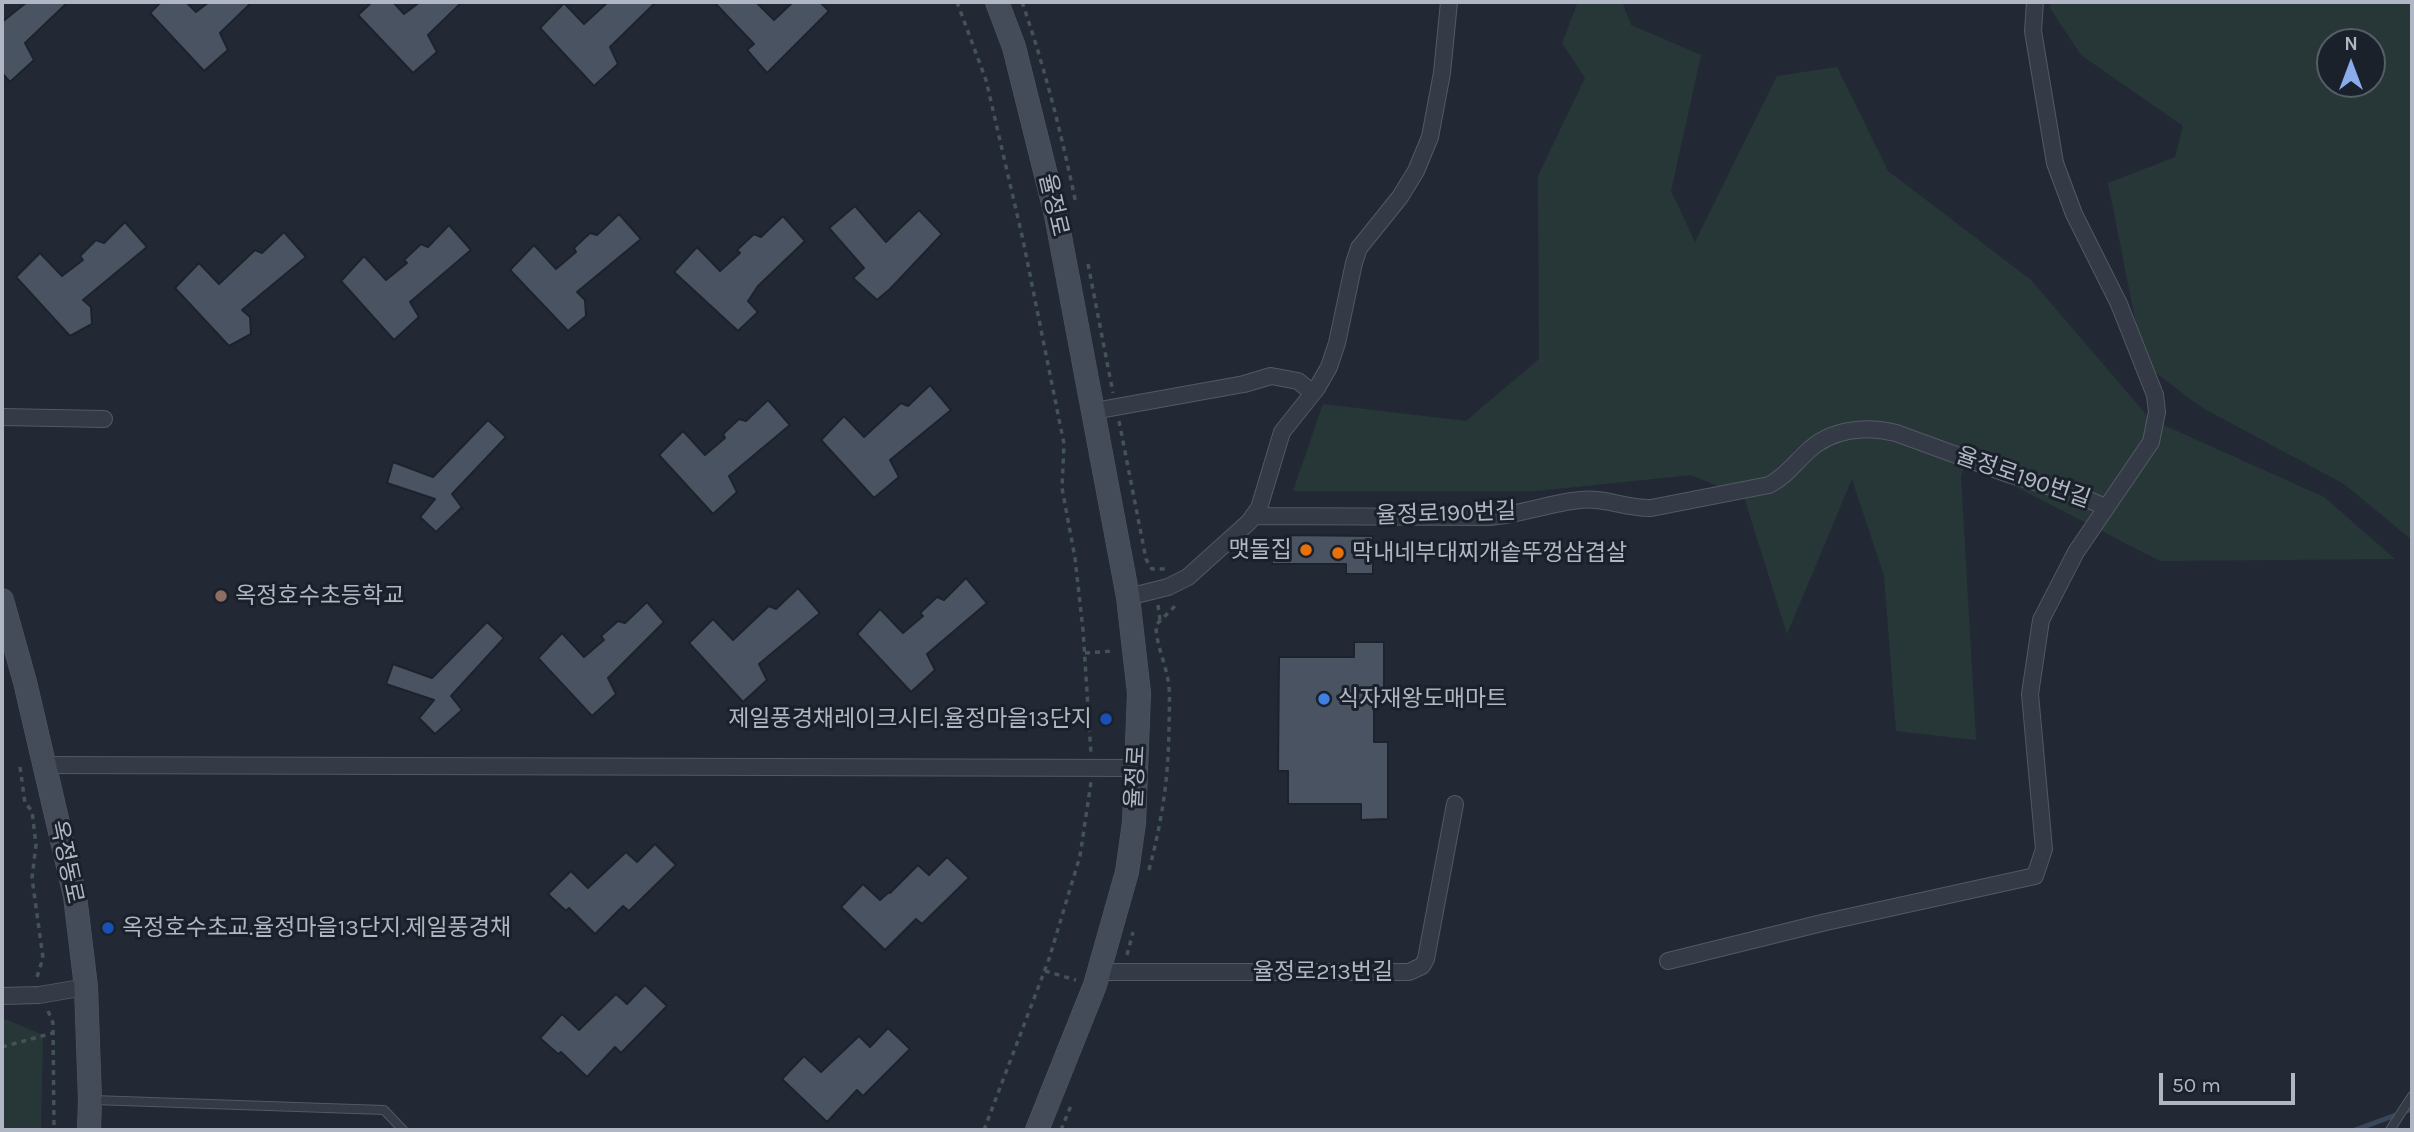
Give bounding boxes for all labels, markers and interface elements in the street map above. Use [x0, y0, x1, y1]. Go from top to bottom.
north arrow [2316, 28, 2386, 98]
text: N [2344, 33, 2358, 55]
street label: 율정로 [1032, 171, 1074, 239]
street label: 율정로190번길 [1952, 442, 2094, 514]
street label: 율정로190번길 [1375, 498, 1517, 530]
place label: 맷돌집 [1229, 536, 1292, 564]
place label: 막내네부대찌개솥뚜껑삼겹살 [1352, 539, 1627, 567]
marker: 맷돌집 [1298, 542, 1314, 558]
marker: 막내네부대찌개솥뚜껑삼겹살 [1330, 545, 1346, 561]
place label: 옥정호수초등학교 [235, 582, 404, 610]
marker: 옥정호수초등학교 [213, 588, 229, 604]
place label: 식자재왕도매마트 [1338, 685, 1507, 713]
marker: 식자재왕도매마트 [1316, 691, 1332, 707]
place label: 제일풍경채레이크시티.율정마을13단지 [728, 705, 1092, 733]
marker: 제일풍경채레이크시티.율정마을13단지 [1098, 711, 1114, 727]
street label: 율정로 [1121, 745, 1151, 809]
street label: 옥정동로 [44, 818, 88, 906]
place label: 옥정호수초교.율정마을13단지.제일풍경채 [122, 914, 511, 942]
marker: 옥정호수초교.율정마을13단지.제일풍경채 [100, 920, 116, 936]
street label: 율정로213번길 [1253, 958, 1393, 986]
scale bar [2162, 1058, 2298, 1102]
text: 50 m [2172, 1073, 2221, 1097]

